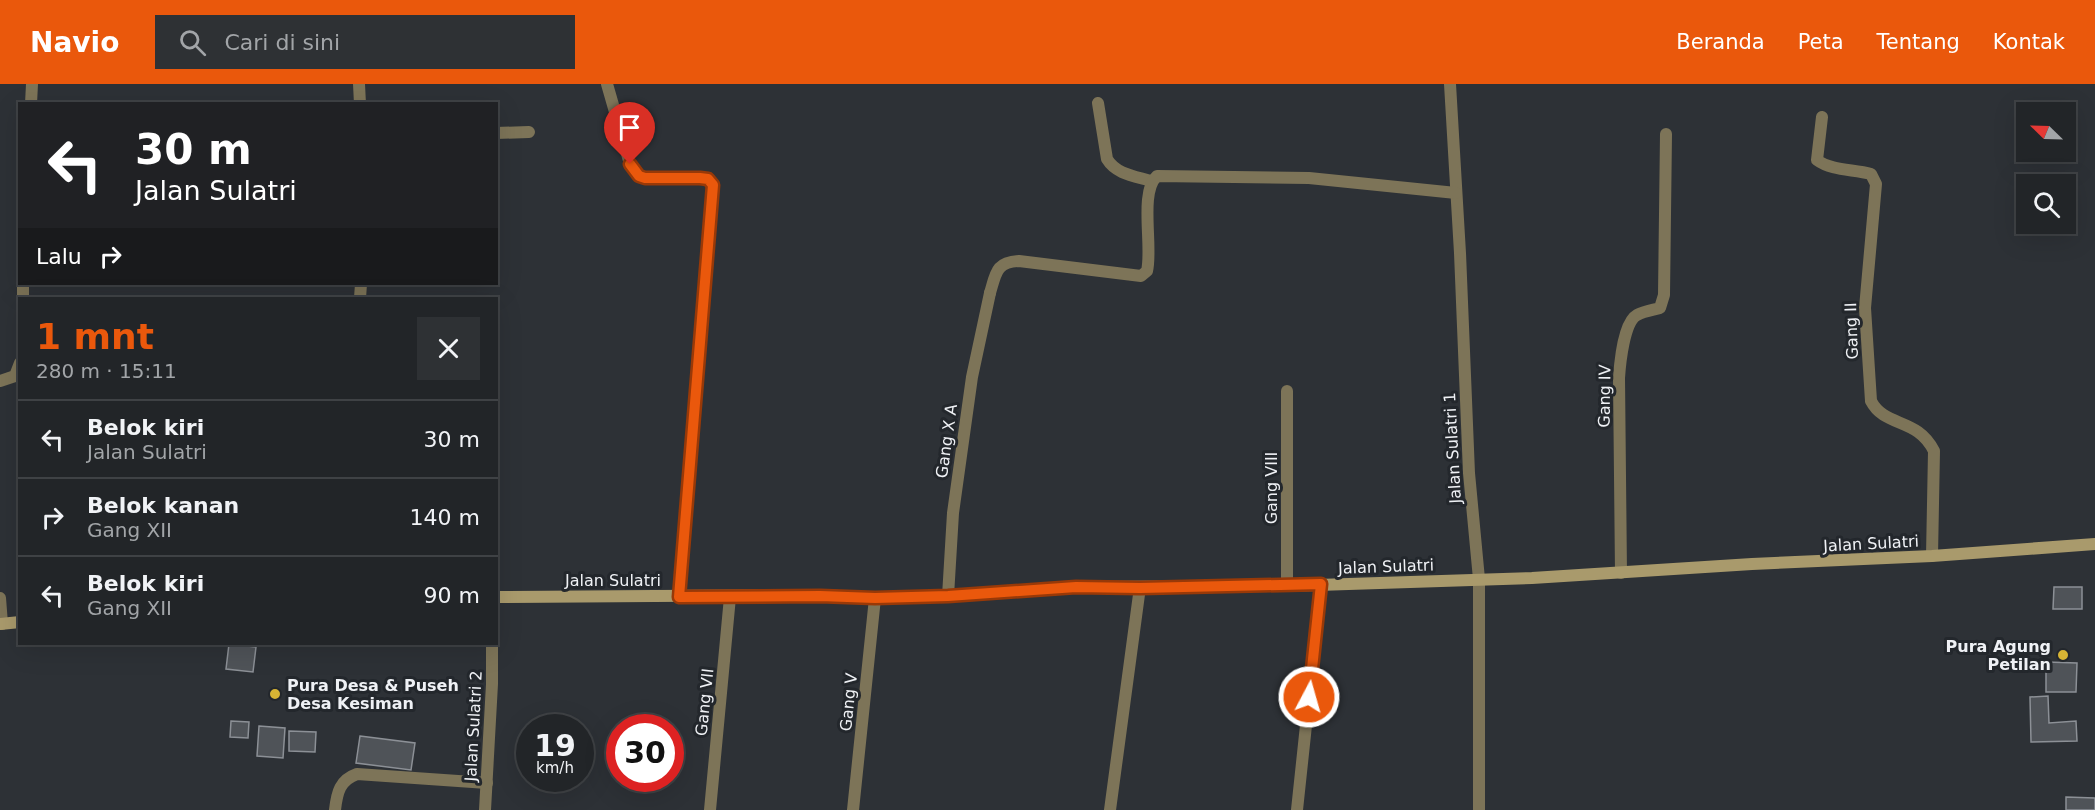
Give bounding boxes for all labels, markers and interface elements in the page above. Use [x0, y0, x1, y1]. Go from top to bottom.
search box [155, 15, 575, 69]
text: Navio [30, 26, 119, 59]
icon: search [176, 26, 209, 59]
text: Cari di sini [224, 30, 340, 55]
text: Beranda [1676, 30, 1765, 54]
text: Peta [1798, 30, 1844, 54]
text: Tentang [1877, 30, 1960, 54]
text: Kontak [1993, 30, 2065, 54]
pin [604, 102, 655, 164]
north arrow [2016, 102, 2076, 162]
map controls [2016, 102, 2076, 234]
icon: arrive [613, 111, 646, 144]
text: 30 m [135, 125, 252, 174]
icon: left [36, 126, 114, 204]
button: search [2016, 174, 2076, 234]
text: Jalan Sulatri [135, 175, 297, 206]
icon: right [94, 240, 127, 273]
text: Lalu [36, 244, 82, 269]
street label: Gang II [1841, 302, 1862, 360]
text: 1 mnt [36, 316, 154, 357]
button: close [417, 317, 480, 380]
text: 280 m · 15:11 [36, 359, 177, 383]
street label: Gang IV [1594, 364, 1615, 428]
street label: Jalan Sulatri 1 [1440, 392, 1465, 505]
street label: Gang X A [932, 403, 961, 479]
text: Belok kiri [87, 415, 204, 440]
icon: left [36, 423, 69, 456]
text: 30 m [424, 427, 480, 452]
text: Jalan Sulatri [87, 440, 207, 464]
street label: Gang VIII [1262, 452, 1281, 524]
text: Belok kanan [87, 493, 239, 518]
icon: right [36, 501, 69, 534]
text: 140 m [410, 505, 480, 530]
text: Gang XII [87, 518, 172, 542]
street label: Jalan Sulatri [1822, 532, 1919, 556]
street label: Jalan Sulatri [1337, 555, 1434, 578]
text: Belok kiri [87, 571, 204, 596]
street label: Jalan Sulatri [564, 571, 661, 590]
icon: left [36, 579, 69, 612]
text: 90 m [424, 583, 480, 608]
text: Gang XII [87, 596, 172, 620]
place label: Pura Agung Petilan [1946, 637, 2051, 674]
marker: Pura Agung Petilan [2056, 648, 2070, 662]
position arrow [1277, 665, 1341, 729]
street label: Gang VII [691, 667, 717, 737]
street label: Jalan Sulatri 2 [461, 670, 486, 783]
street label: Gang V [836, 672, 861, 732]
place label: Pura Desa & Puseh Desa Kesiman [287, 676, 459, 713]
marker: Pura Desa & Puseh Desa Kesiman [268, 687, 282, 701]
speed limit sign: 30 [606, 714, 684, 792]
text: 19 [534, 728, 576, 763]
text: km/h [536, 759, 574, 777]

